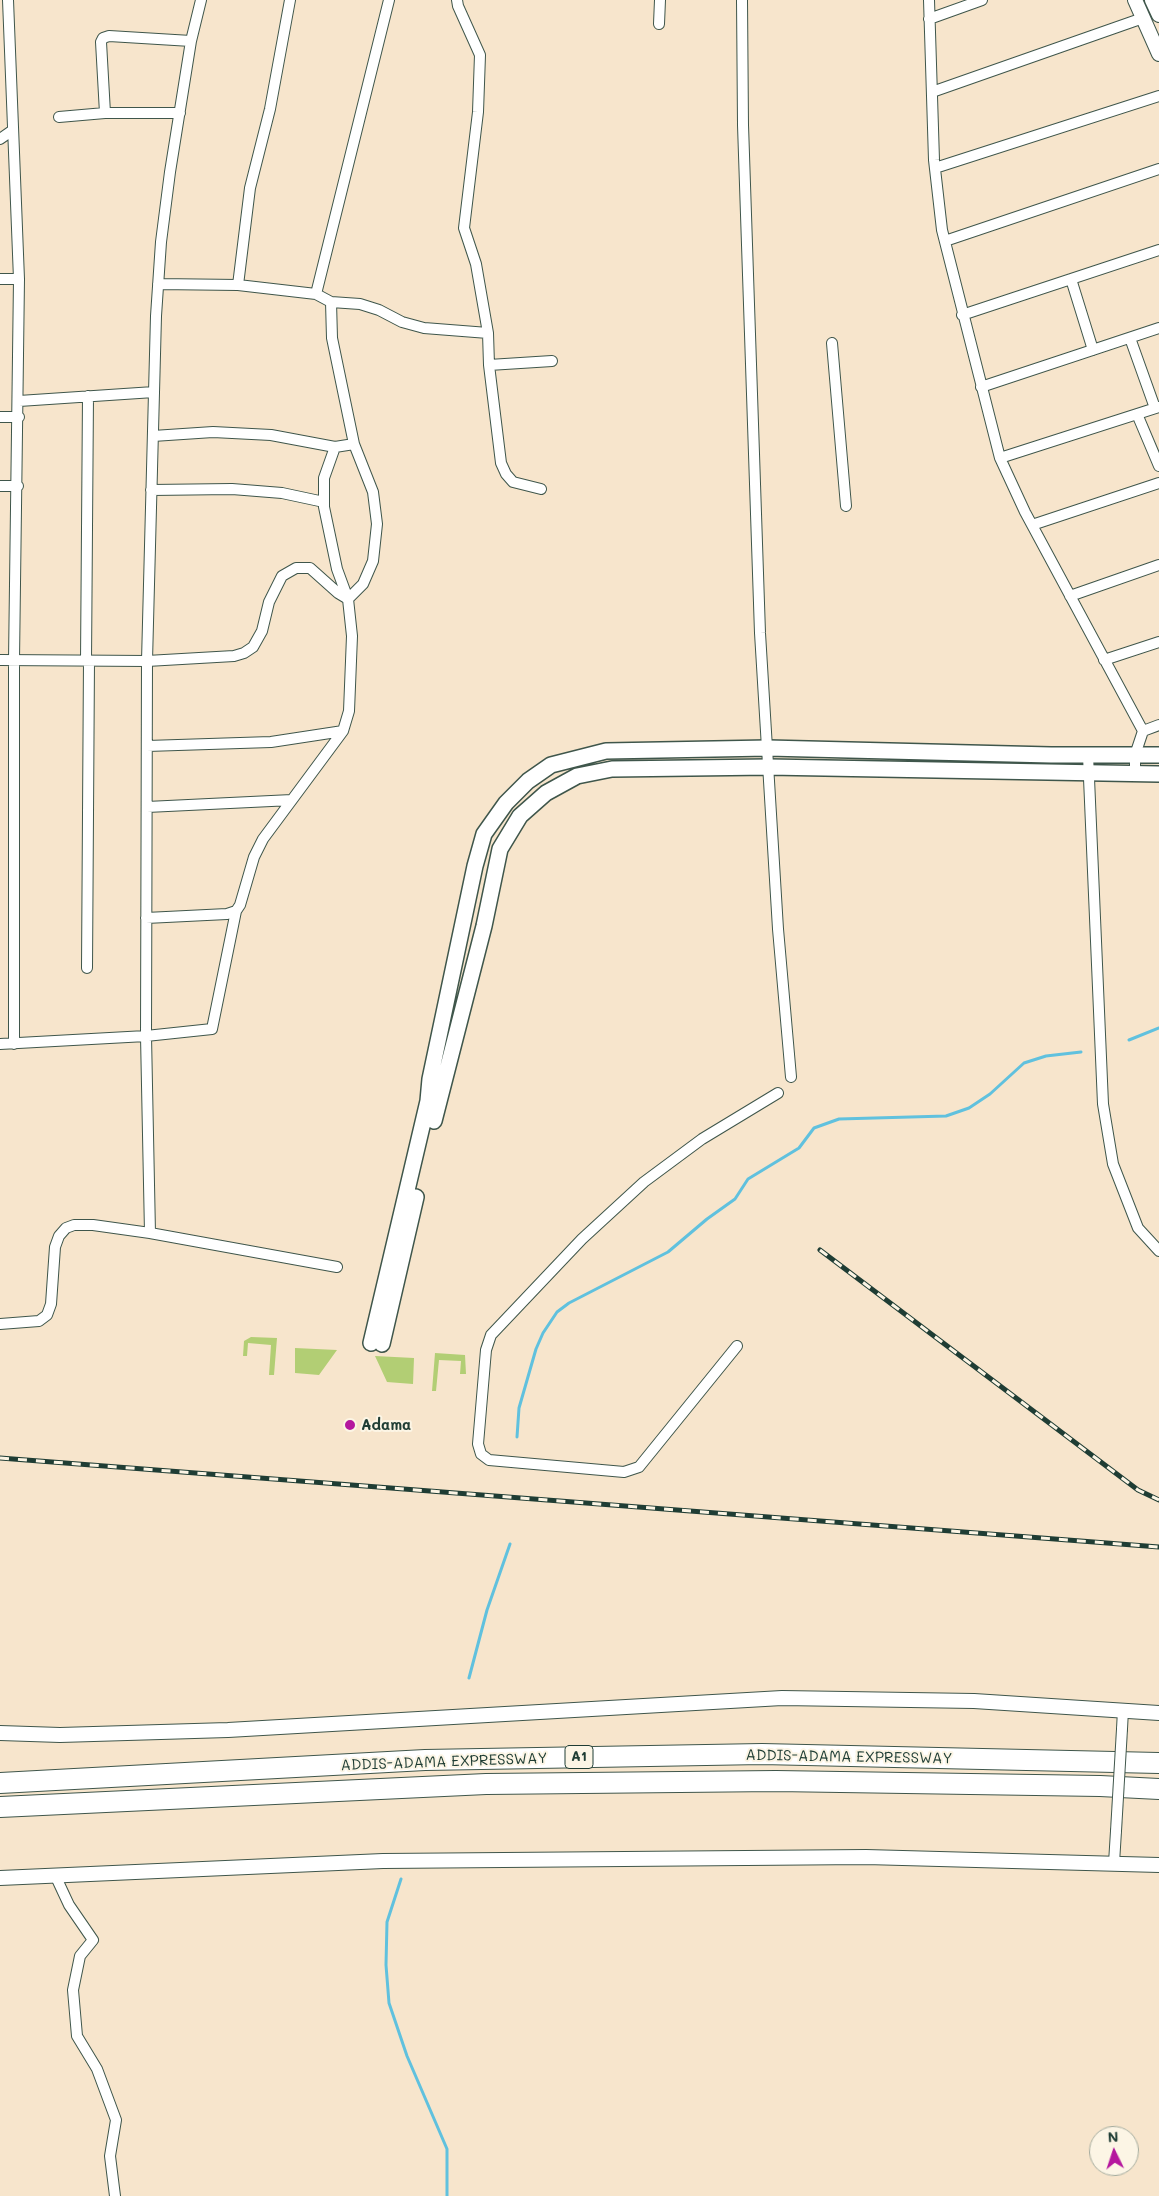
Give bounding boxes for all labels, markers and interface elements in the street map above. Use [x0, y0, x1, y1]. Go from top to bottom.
place label: Adama [361, 1416, 411, 1434]
marker: Adama [343, 1418, 357, 1432]
road number: A1 [565, 1745, 593, 1768]
street label: ADDIS-ADAMA EXPRESSWAY [745, 1746, 953, 1768]
street label: ADDIS-ADAMA EXPRESSWAY [340, 1749, 548, 1775]
north arrow [1089, 2126, 1139, 2176]
text: N [1107, 2127, 1119, 2146]

